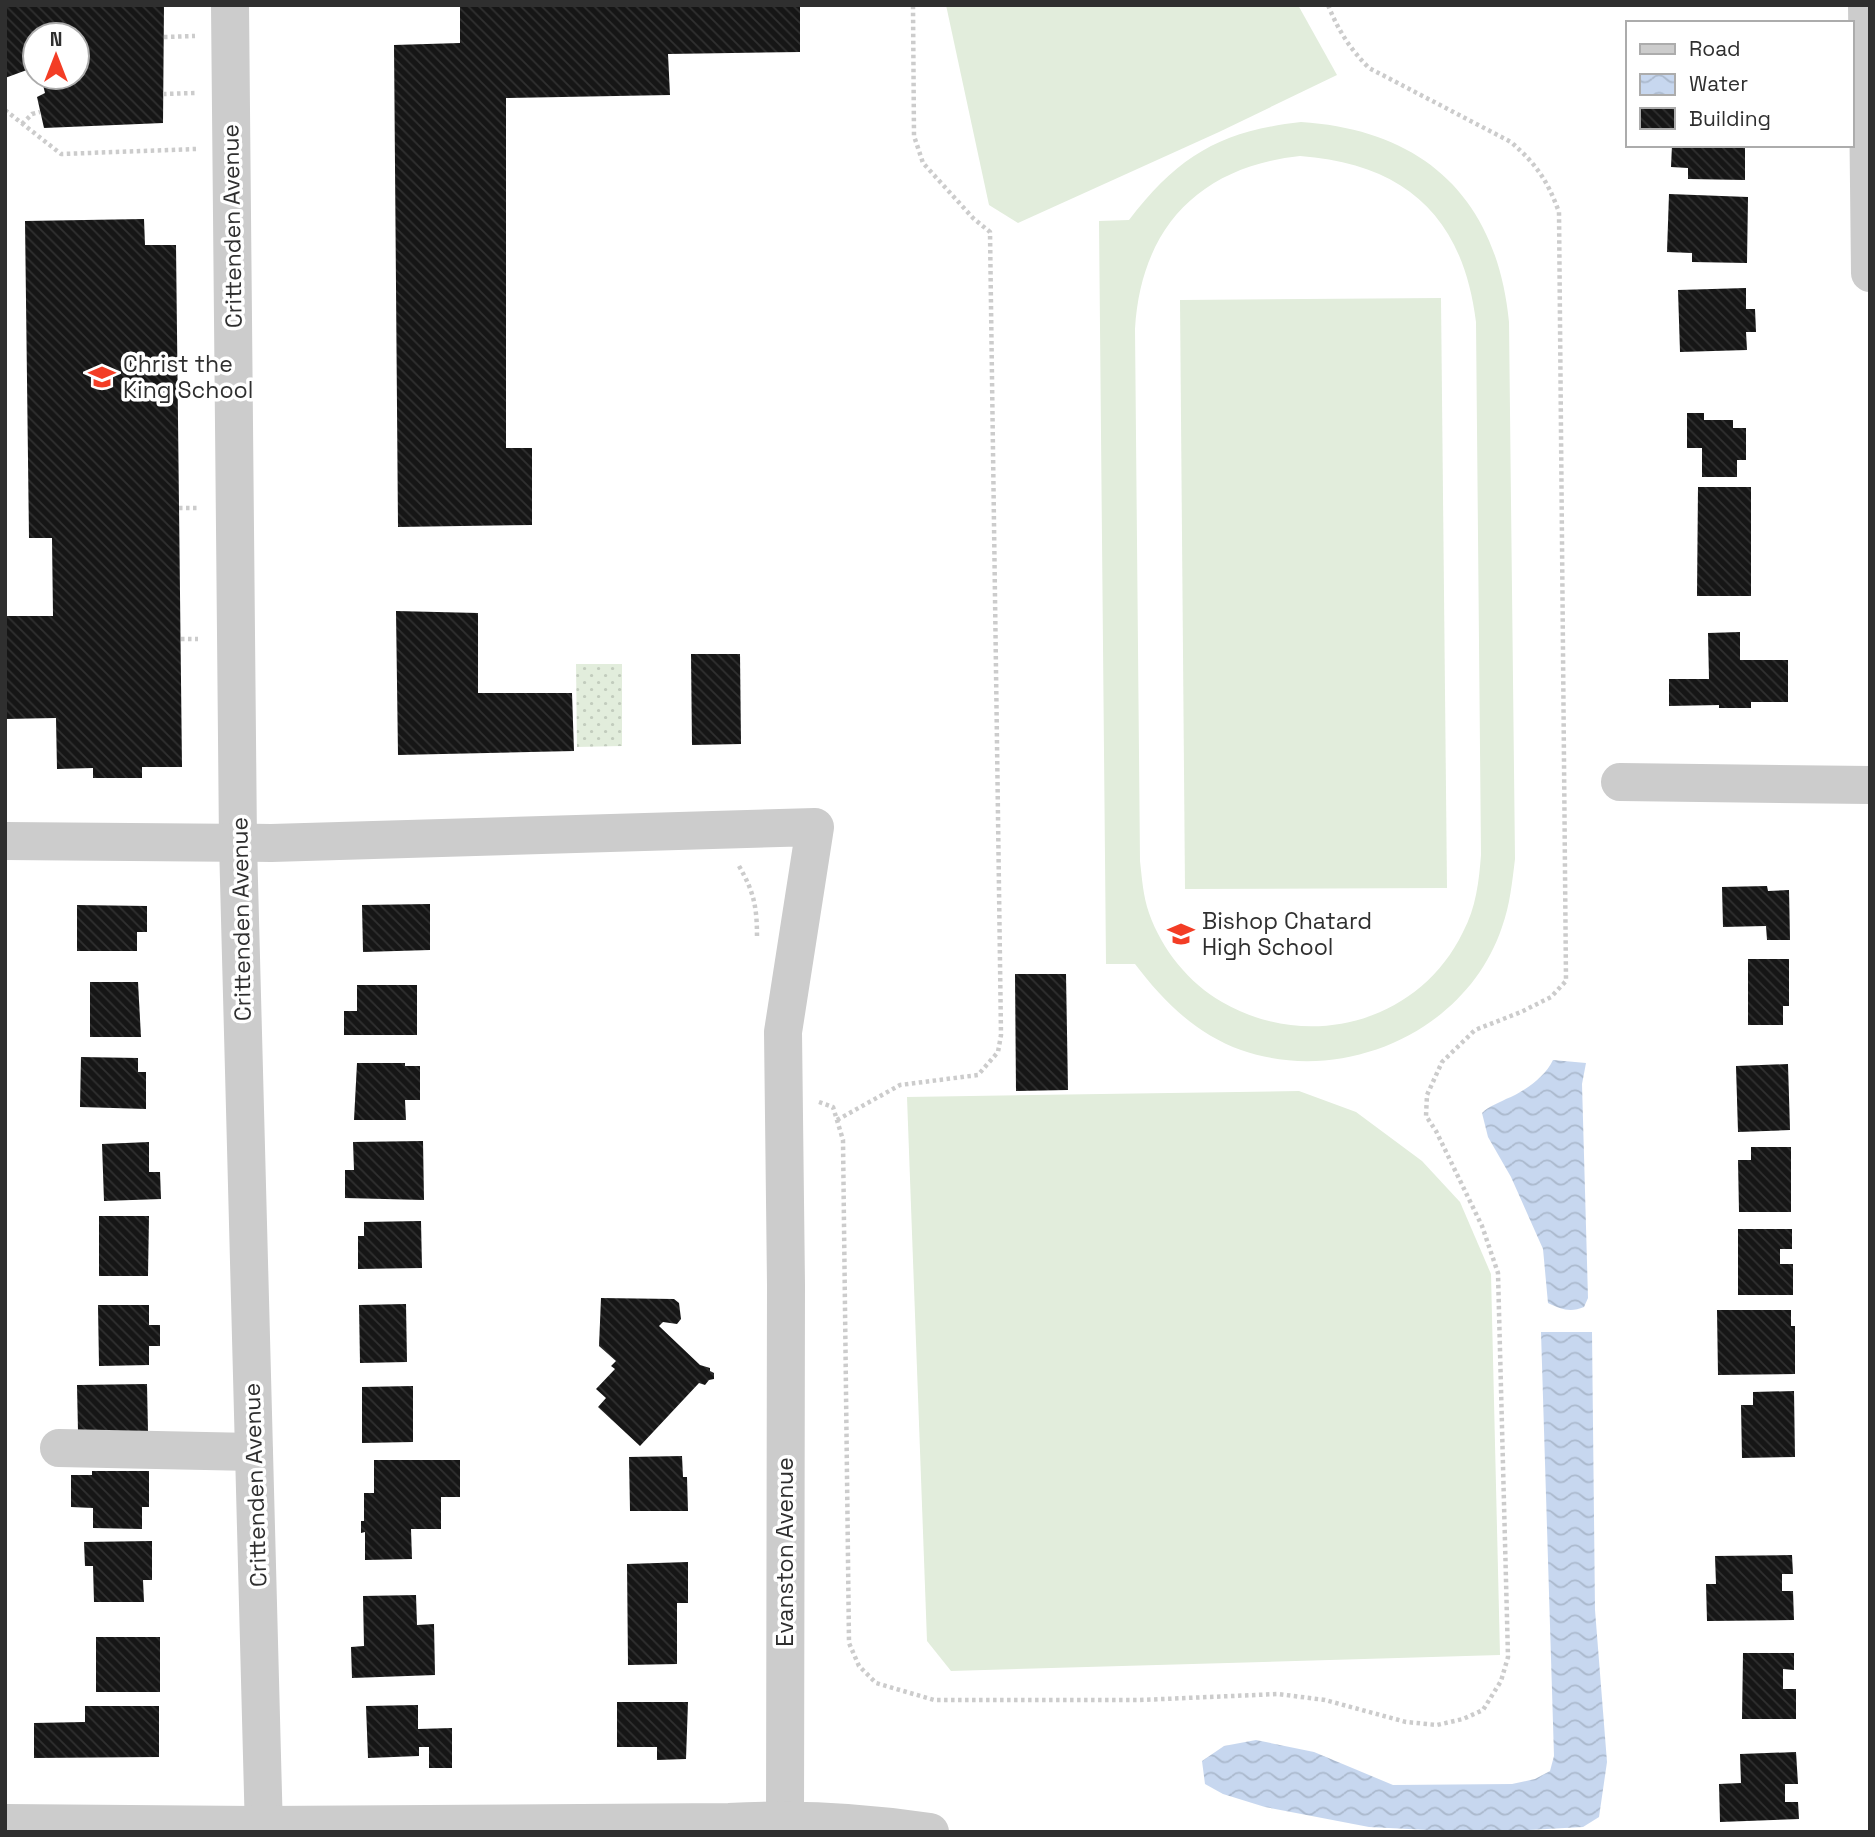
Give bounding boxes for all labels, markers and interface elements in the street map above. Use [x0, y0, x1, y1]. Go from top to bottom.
north arrow [21, 21, 91, 91]
legend [1626, 21, 1854, 147]
text: N [50, 27, 62, 52]
text: Road [1689, 35, 1741, 62]
text: Water [1689, 70, 1748, 97]
text: Building [1689, 105, 1771, 132]
street label: Crittenden Avenue [215, 124, 249, 328]
place label: Christ the King School [123, 349, 253, 405]
school or university icon: Christ the King School [87, 362, 117, 392]
street label: Crittenden Avenue [224, 817, 258, 1021]
place label: Bishop Chatard High School [1202, 906, 1372, 962]
school or university icon: Bishop Chatard High School [1166, 919, 1196, 949]
street label: Crittenden Avenue [236, 1382, 274, 1588]
street label: Evanston Avenue [770, 1457, 800, 1647]

